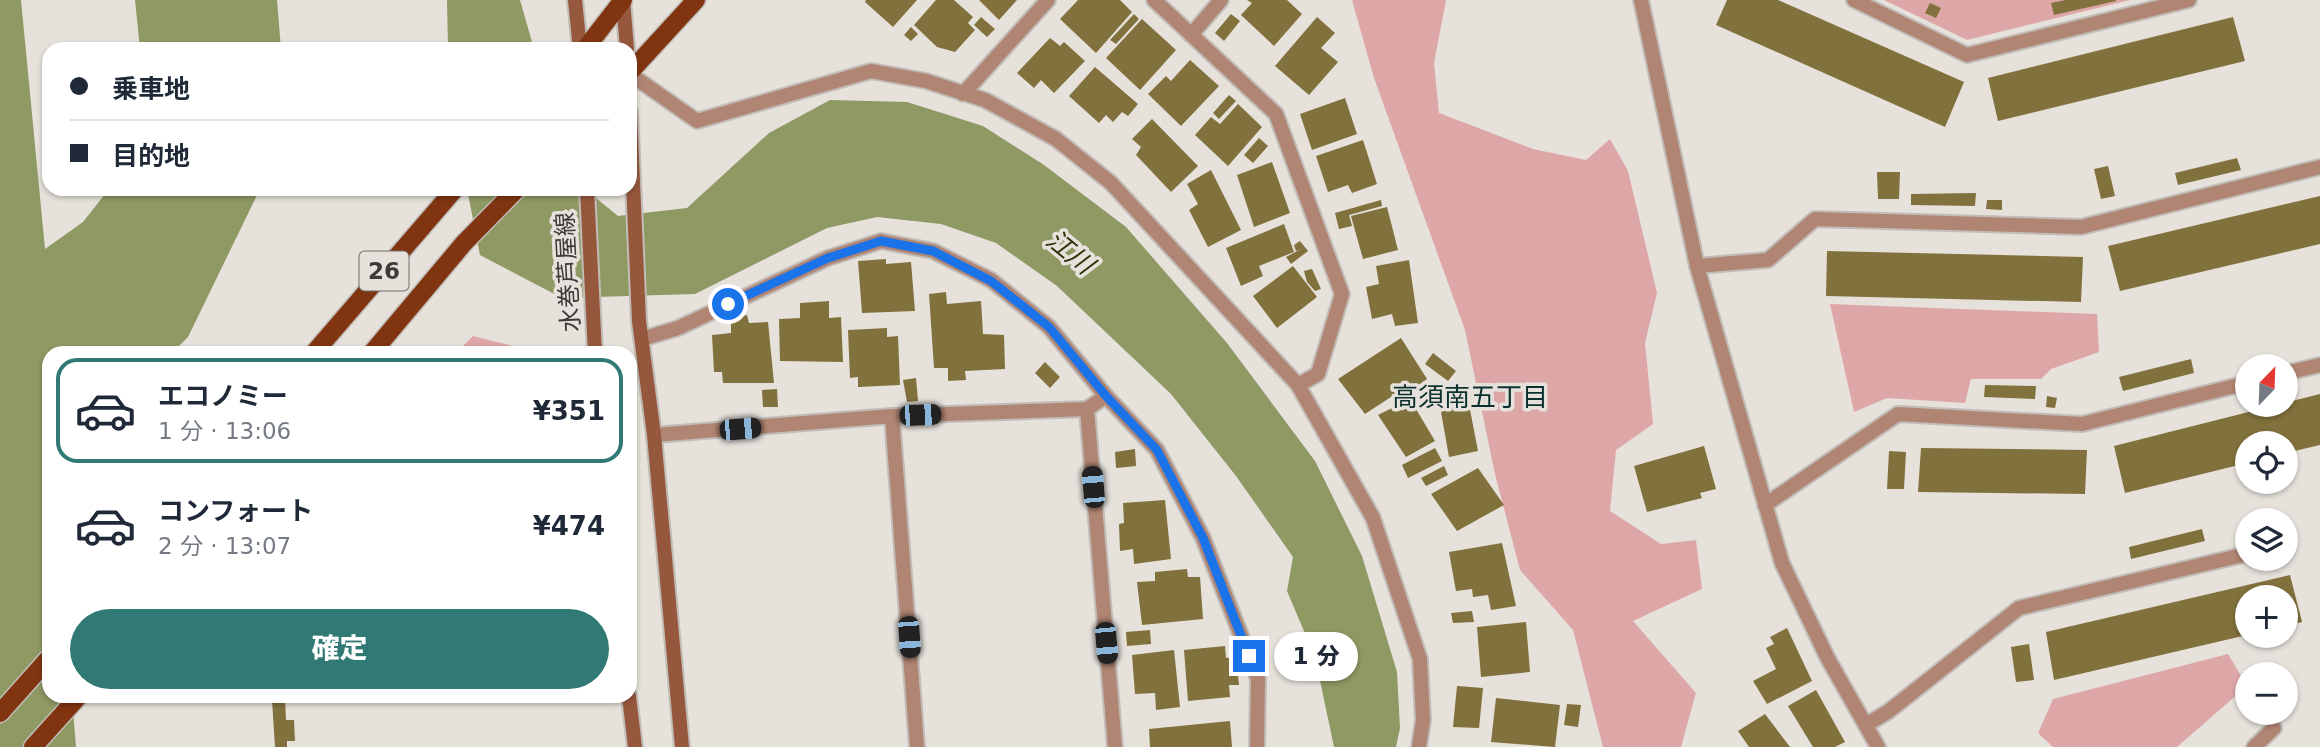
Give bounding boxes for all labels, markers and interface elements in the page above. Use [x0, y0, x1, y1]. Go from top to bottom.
text: 乗車地 [112, 74, 190, 104]
text: 目的地 [112, 141, 190, 171]
street label: 水巻芦屋線 [551, 211, 585, 333]
water label: 江川 [1040, 224, 1102, 282]
road number: 26 [360, 252, 408, 290]
route start [712, 288, 744, 320]
north arrow [2235, 354, 2298, 416]
map controls [2235, 354, 2298, 725]
icon: car [74, 379, 137, 442]
text: エコノミー [158, 381, 288, 411]
district label: 高須南五丁目 [1392, 382, 1548, 412]
text: ¥351 [533, 396, 605, 426]
car [899, 404, 942, 426]
car [719, 417, 762, 441]
text: 1 分 · 13:06 [158, 418, 291, 444]
button: locate [2235, 431, 2298, 494]
car [1081, 465, 1106, 509]
icon: car [74, 494, 137, 557]
text: コンフォート [158, 496, 313, 526]
button: layers [2235, 508, 2298, 571]
text: ¥474 [533, 511, 605, 541]
text: 2 分 · 13:07 [158, 533, 291, 559]
button: + [2235, 585, 2298, 648]
button: 確定 [70, 609, 609, 689]
car [898, 615, 921, 659]
car [1094, 621, 1119, 665]
callout: 1 分 [1274, 632, 1358, 680]
route end [1233, 640, 1265, 672]
text: 1 分 [1292, 643, 1340, 669]
button: − [2235, 662, 2298, 725]

